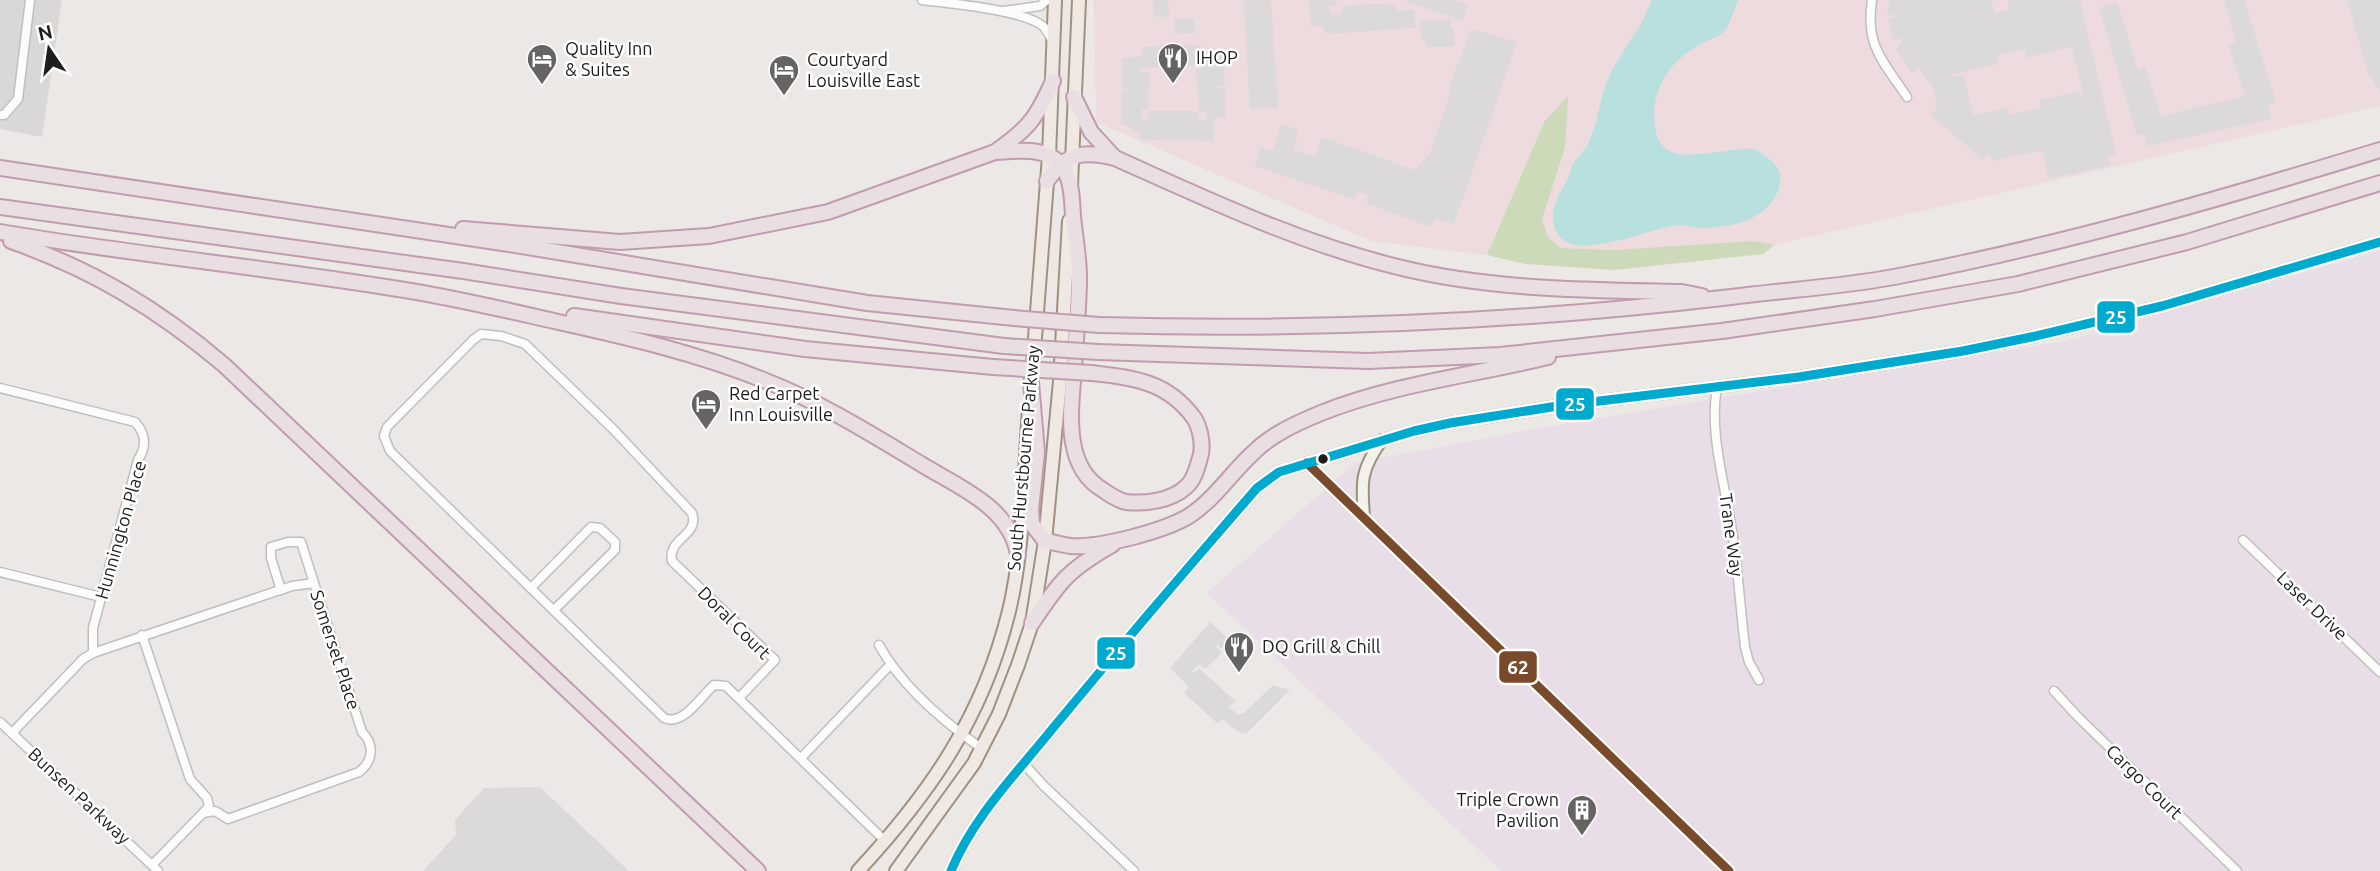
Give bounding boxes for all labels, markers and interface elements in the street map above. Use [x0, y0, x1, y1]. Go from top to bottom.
north arrow [14, 14, 84, 84]
text: N [36, 20, 55, 45]
place label: Quality Inn & Suites [565, 38, 653, 79]
restaurant icon: IHOP [1156, 41, 1190, 85]
hotel icon: Quality Inn & Suites [525, 42, 559, 86]
place label: IHOP [1196, 47, 1238, 67]
place label: Courtyard Louisville East [807, 49, 920, 90]
hotel icon: Courtyard Louisville East [767, 53, 801, 97]
line badge: 25 [2096, 300, 2136, 334]
text: 25 [2105, 306, 2127, 328]
street label: South Hurstbourne Parkway [1003, 344, 1043, 572]
place label: Red Carpet Inn Louisville [729, 383, 833, 424]
hotel icon: Red Carpet Inn Louisville [689, 387, 723, 431]
line badge: 25 [1555, 387, 1595, 421]
text: 25 [1564, 393, 1586, 415]
unlabelled marker [1316, 452, 1330, 466]
street label: Hunnington Place [91, 458, 149, 601]
street label: Trane Way [1716, 492, 1748, 578]
street label: Laser Drive [2273, 567, 2352, 644]
street label: Doral Court [694, 582, 775, 663]
street label: Somerset Place [307, 588, 365, 712]
restaurant icon: DQ Grill & Chill [1222, 630, 1256, 674]
line badge: 25 [1096, 636, 1136, 670]
place label: DQ Grill & Chill [1262, 636, 1381, 657]
text: 25 [1105, 642, 1127, 664]
line badge: 62 [1498, 650, 1538, 684]
text: 62 [1507, 656, 1529, 678]
street label: Cargo Court [2103, 740, 2187, 822]
street label: Bunsen Parkway [25, 743, 135, 848]
place label: Triple Crown Pavilion [1457, 789, 1559, 830]
building icon: Triple Crown Pavilion [1565, 793, 1599, 837]

